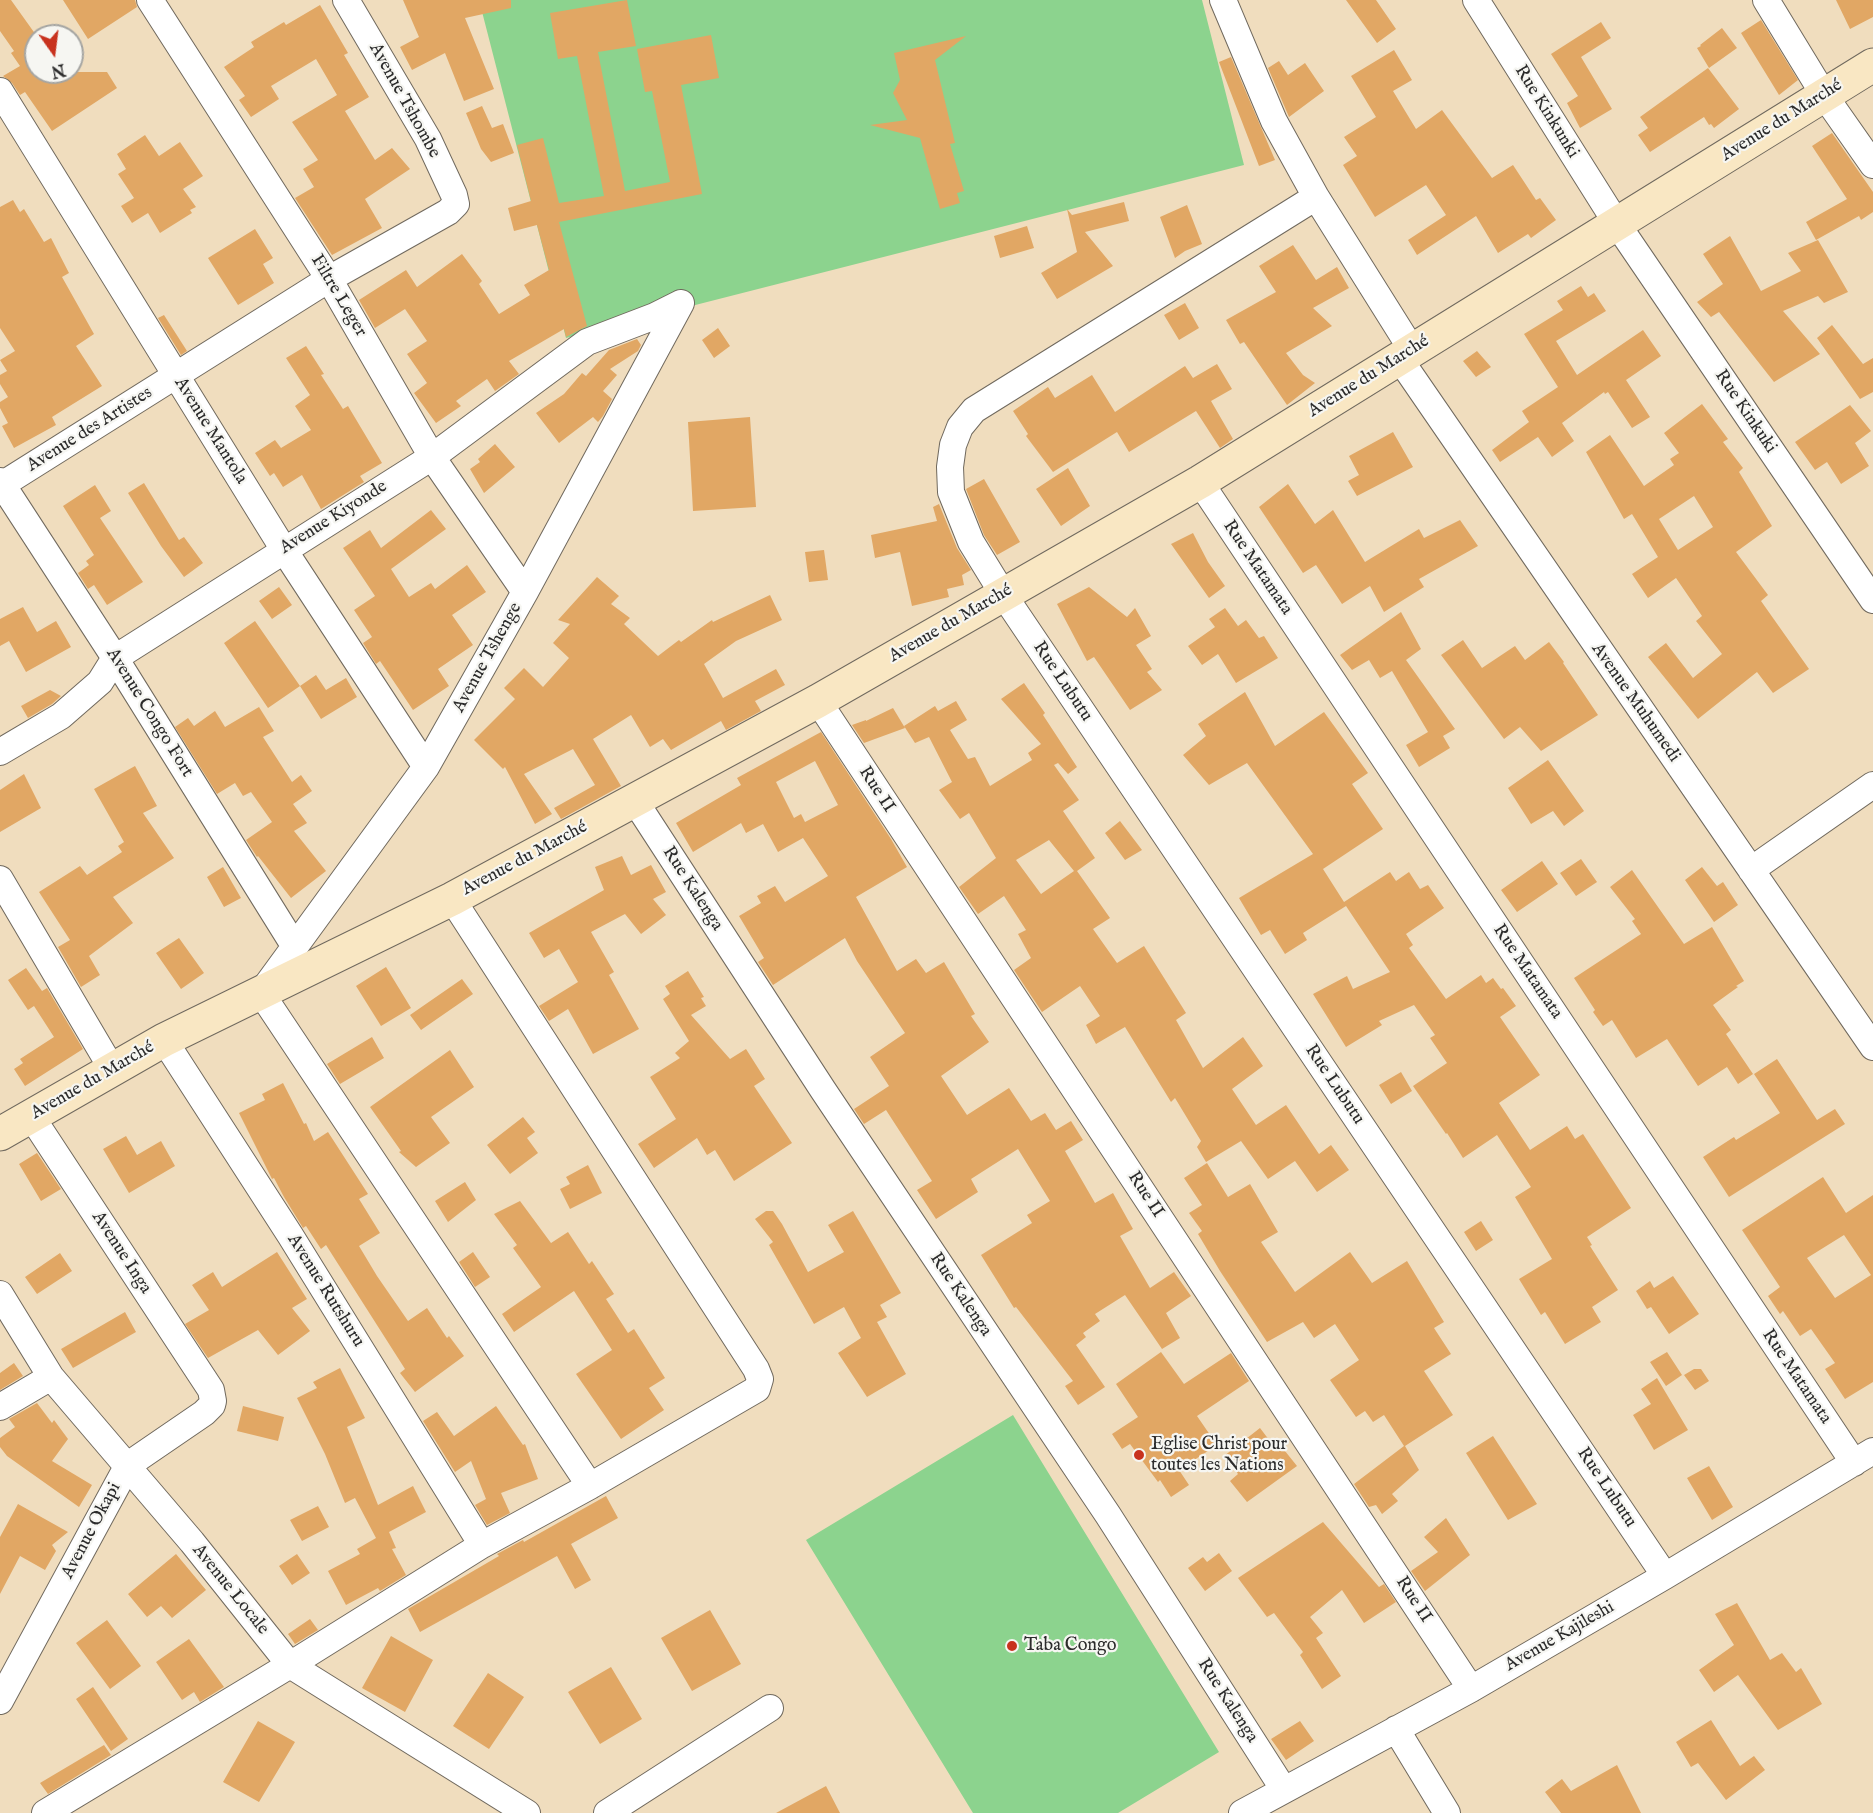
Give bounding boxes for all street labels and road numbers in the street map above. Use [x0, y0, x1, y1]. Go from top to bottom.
street label: Avenue Tshombe [364, 40, 444, 162]
street label: Rue Kinkunki [1509, 62, 1583, 162]
street label: Avenue du Marché [1717, 75, 1847, 167]
street label: Filtre Leger [305, 251, 371, 341]
street label: Avenue du Marché [1304, 331, 1434, 423]
street label: Rue Kinkuki [1709, 366, 1781, 458]
street label: Avenue Mantola [169, 374, 251, 488]
street label: Avenue des Artistes [23, 383, 157, 477]
street label: Avenue Kiyonde [276, 476, 392, 560]
street label: Rue Matamata [1217, 517, 1297, 619]
street label: Avenue du Marché [886, 580, 1016, 668]
street label: Avenue Tshenge [449, 599, 527, 717]
street label: Rue Lubutu [1027, 638, 1097, 726]
street label: Avenue Muhumedi [1586, 639, 1684, 767]
street label: Avenue Congo Fort [101, 644, 197, 782]
street label: Rue II [853, 763, 899, 817]
street label: Avenue du Marché [459, 817, 591, 901]
street label: Rue Kalenga [657, 843, 727, 935]
street label: Rue Matamata [1487, 921, 1567, 1023]
street label: Avenue du Marché [28, 1037, 158, 1125]
street label: Rue Lubutu [1299, 1041, 1369, 1129]
street label: Rue II [1122, 1168, 1168, 1222]
street label: Avenue Inga [86, 1208, 156, 1298]
street label: Avenue Rutshuru [282, 1231, 368, 1351]
street label: Rue Kalenga [924, 1249, 996, 1341]
street label: Rue Matamata [1756, 1326, 1836, 1428]
street label: Rue Lubutu [1571, 1444, 1641, 1532]
street label: Avenue Okapi [58, 1479, 126, 1583]
street label: Avenue Locale [187, 1540, 273, 1640]
street label: Rue II [1390, 1573, 1436, 1627]
street label: Avenue Kajileshi [1501, 1597, 1619, 1677]
street label: Rue Kalenga [1192, 1655, 1262, 1747]

